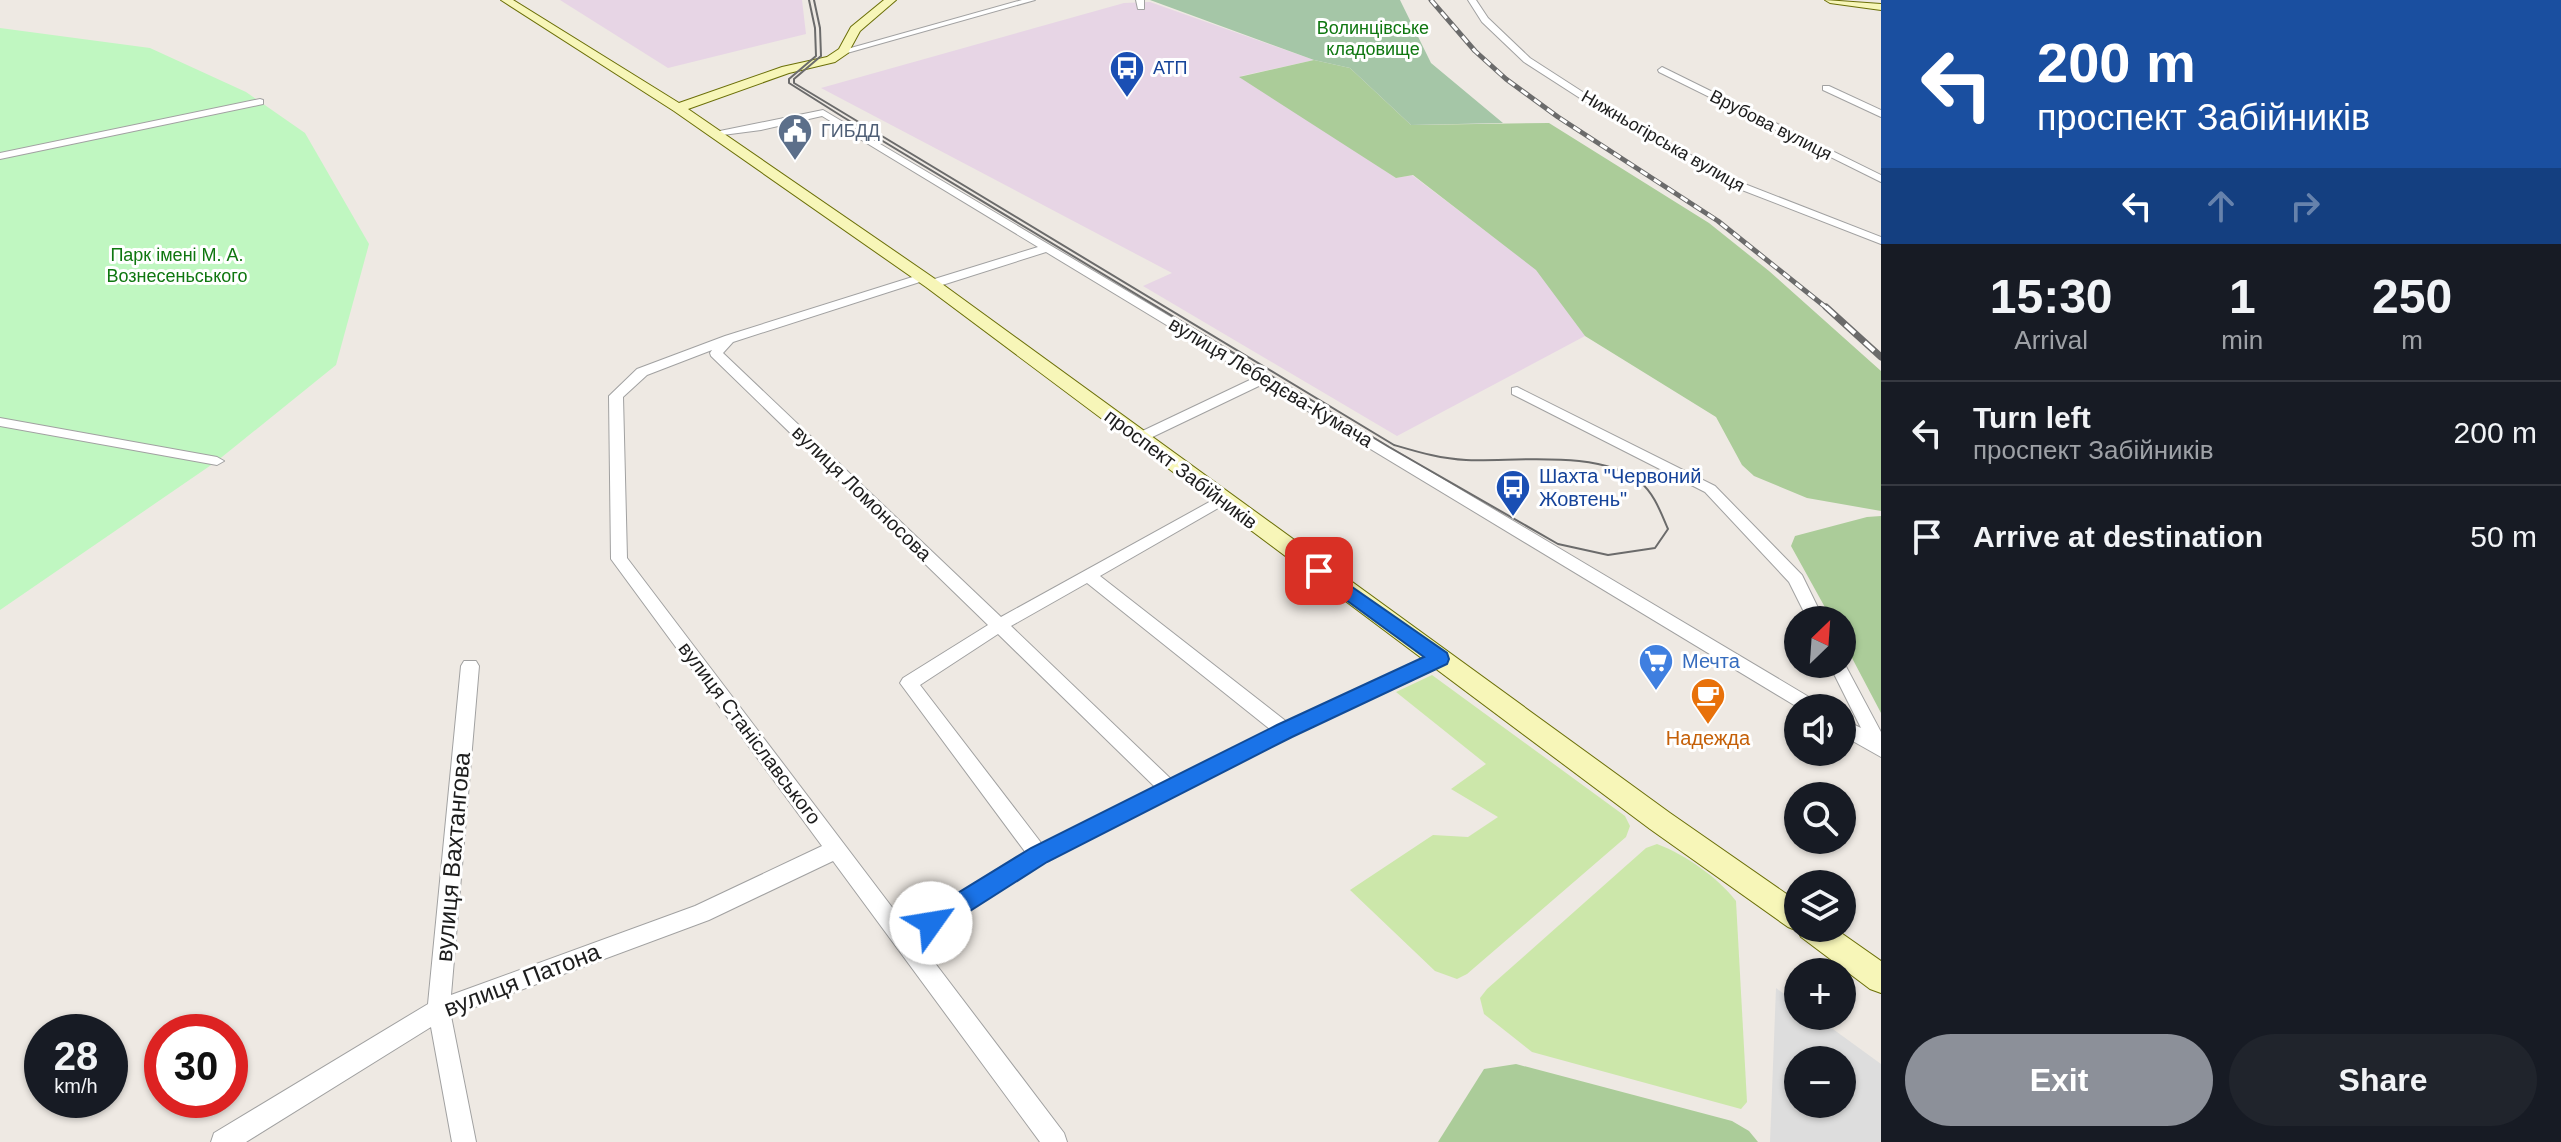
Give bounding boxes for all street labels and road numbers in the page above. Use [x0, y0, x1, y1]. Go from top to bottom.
street label: Нижньогірська вулиця [1578, 86, 1748, 196]
street label: Врубова вулиця [1707, 86, 1835, 164]
street label: вулиця Лебедєва-Кумача [1165, 312, 1378, 452]
street label: проспект Забійників [1100, 405, 1262, 533]
street label: вулиця Ломоносова [788, 421, 937, 566]
street label: вулиця Станіславського [674, 638, 826, 828]
street label: вулиця Вахтангова [430, 750, 475, 963]
street label: вулиця Патона [440, 937, 604, 1022]

